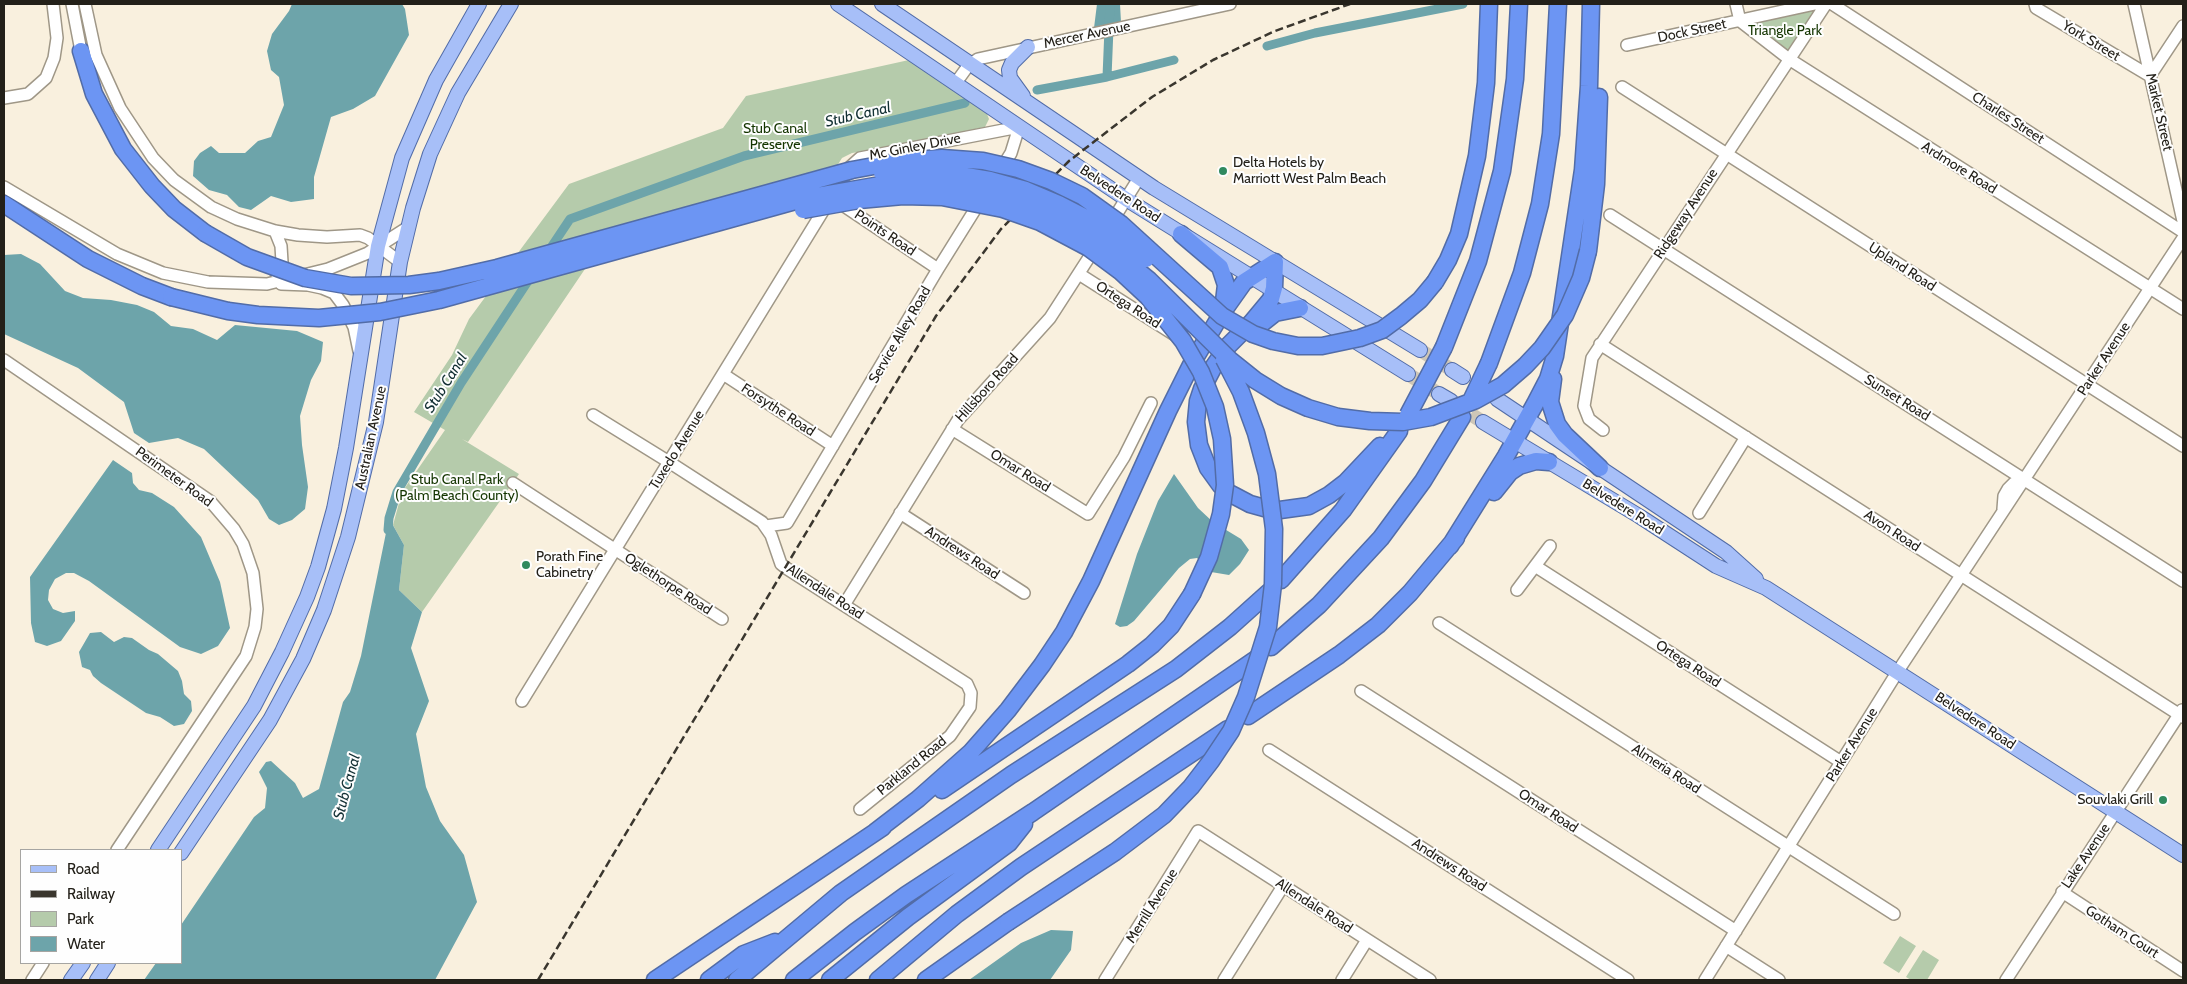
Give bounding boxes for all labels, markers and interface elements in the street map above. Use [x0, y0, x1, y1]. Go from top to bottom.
street label: Dock Street [1656, 16, 1728, 46]
street label: York Street [2059, 17, 2123, 65]
street label: Mercer Avenue [1042, 18, 1132, 52]
park label: Triangle Park [1748, 23, 1822, 39]
street label: Market Street [2142, 71, 2176, 153]
street label: Charles Street [1969, 88, 2047, 148]
water label: Stub Canal [824, 99, 892, 131]
park label: Stub Canal Preserve [743, 121, 807, 154]
street label: Mc Ginley Drive [868, 130, 962, 164]
street label: Ardmore Road [1918, 138, 2000, 198]
place label: Delta Hotels by Marriott West Palm Beach [1233, 155, 1386, 188]
street label: Belvedere Road [1077, 162, 1163, 226]
marker: Delta Hotels by Marriott West Palm Beach [1217, 165, 1229, 177]
street label: Ridgeway Avenue [1651, 166, 1721, 262]
street label: Points Road [851, 206, 919, 260]
street label: Upland Road [1865, 239, 1939, 295]
street label: Ortega Road [1092, 278, 1164, 332]
street label: Service Alley Road [865, 284, 935, 386]
street label: Parker Avenue [2074, 319, 2134, 399]
water label: Stub Canal [421, 350, 471, 416]
street label: Hillsboro Road [952, 350, 1022, 426]
street label: Sunset Road [1861, 371, 1933, 425]
street label: Forsythe Road [738, 380, 818, 440]
street label: Australian Avenue [352, 385, 390, 491]
street label: Tuxedo Avenue [646, 407, 708, 493]
street label: Perimeter Road [132, 443, 216, 511]
street label: Omar Road [987, 446, 1053, 496]
park label: Stub Canal Park (Palm Beach County) [395, 472, 519, 504]
street label: Belvedere Road [1579, 475, 1667, 539]
street label: Avon Road [1861, 507, 1923, 555]
street label: Andrews Road [922, 523, 1002, 583]
place label: Porath Fine Cabinetry [536, 549, 603, 582]
street label: Oglethorpe Road [621, 549, 715, 619]
marker: Porath Fine Cabinetry [520, 559, 532, 571]
street label: Allendale Road [783, 561, 867, 623]
street label: Ortega Road [1652, 637, 1724, 691]
street label: Belvedere Road [1932, 689, 2018, 753]
street label: Parker Avenue [1823, 705, 1881, 785]
street label: Parkland Road [874, 733, 950, 799]
street label: Almeria Road [1628, 740, 1704, 798]
water label: Stub Canal [330, 753, 364, 821]
street label: Omar Road [1515, 786, 1581, 836]
place label: Souvlaki Grill [2077, 792, 2153, 808]
marker: Souvlaki Grill [2157, 794, 2169, 806]
street label: Lake Avenue [2058, 820, 2114, 892]
street label: Andrews Road [1409, 835, 1489, 895]
legend [20, 849, 182, 964]
text: Road [67, 860, 100, 878]
street label: Merrill Avenue [1123, 866, 1181, 946]
street label: Allendale Road [1272, 875, 1356, 937]
text: Railway [67, 885, 115, 903]
street label: Gotham Court [2082, 902, 2162, 962]
text: Park [67, 910, 94, 928]
text: Water [67, 935, 105, 953]

